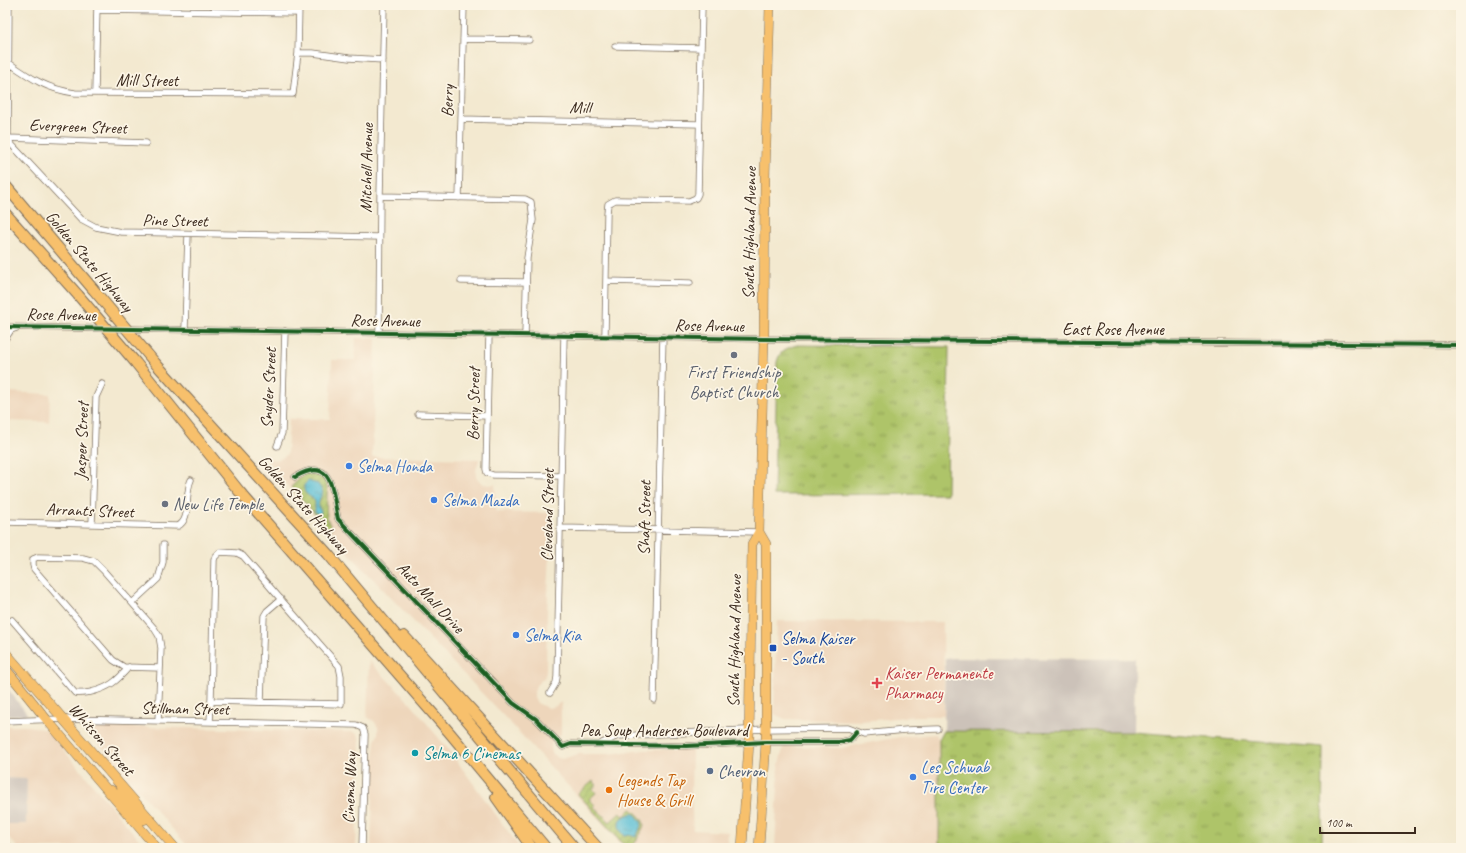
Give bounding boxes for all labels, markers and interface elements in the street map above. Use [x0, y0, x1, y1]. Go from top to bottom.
street label: Mill Street [116, 70, 180, 91]
street label: Berry [437, 83, 458, 117]
street label: Mill [569, 97, 594, 118]
street label: Evergreen Street [29, 114, 130, 139]
street label: Mitchell Avenue [355, 122, 378, 213]
street label: South Highland Avenue [738, 165, 761, 299]
street label: Golden State Highway [41, 206, 139, 317]
street label: Pine Street [142, 209, 210, 232]
street label: Rose Avenue [26, 303, 97, 326]
street label: Rose Avenue [350, 309, 421, 332]
street label: Rose Avenue [674, 314, 745, 337]
street label: East Rose Avenue [1062, 319, 1165, 340]
street label: Snyder Street [256, 345, 281, 429]
marker: First Friendship Baptist Church [729, 350, 739, 360]
place label: First Friendship Baptist Church [688, 362, 782, 403]
street label: Berry Street [462, 365, 485, 441]
street label: Jasper Street [70, 400, 93, 481]
street label: Golden State Highway [254, 451, 354, 559]
place label: Selma Honda [357, 456, 434, 477]
marker: Selma Honda [344, 461, 354, 471]
street label: Cleveland Street [536, 466, 559, 562]
street label: Shaft Street [633, 478, 656, 555]
place label: Selma Mazda [442, 490, 520, 511]
place label: New Life Temple [173, 494, 265, 515]
marker: Selma Mazda [429, 495, 439, 505]
street label: Arrants Street [46, 498, 137, 523]
marker: New Life Temple [160, 499, 170, 509]
street label: Auto Mall Drive [392, 557, 470, 638]
street label: South Highland Avenue [723, 573, 746, 707]
place label: Selma Kia [524, 625, 582, 646]
place label: Selma Kaiser - South [781, 628, 856, 669]
marker: Selma Kia [511, 630, 521, 640]
marker: Selma Kaiser - South [768, 643, 778, 653]
place label: Kaiser Permanente Pharmacy [885, 663, 994, 704]
marker: Kaiser Permanente Pharmacy [872, 678, 882, 688]
street label: Stillman Street [141, 697, 232, 720]
street label: Whitson Street [64, 699, 141, 782]
street label: Pea Soup Andersen Boulevard [580, 720, 750, 741]
place label: Selma 6 Cinemas [423, 743, 522, 764]
marker: Selma 6 Cinemas [410, 748, 420, 758]
street label: Cinema Way [338, 751, 361, 824]
place label: Les Schwab Tire Center [921, 757, 991, 798]
place label: Chevron [718, 761, 766, 782]
marker: Chevron [705, 766, 715, 776]
place label: Legends Tap House & Grill [617, 770, 695, 811]
marker: Les Schwab Tire Center [908, 772, 918, 782]
marker: Legends Tap House & Grill [604, 785, 614, 795]
scale bar [1320, 809, 1415, 835]
text: 100 m [1326, 815, 1353, 831]

